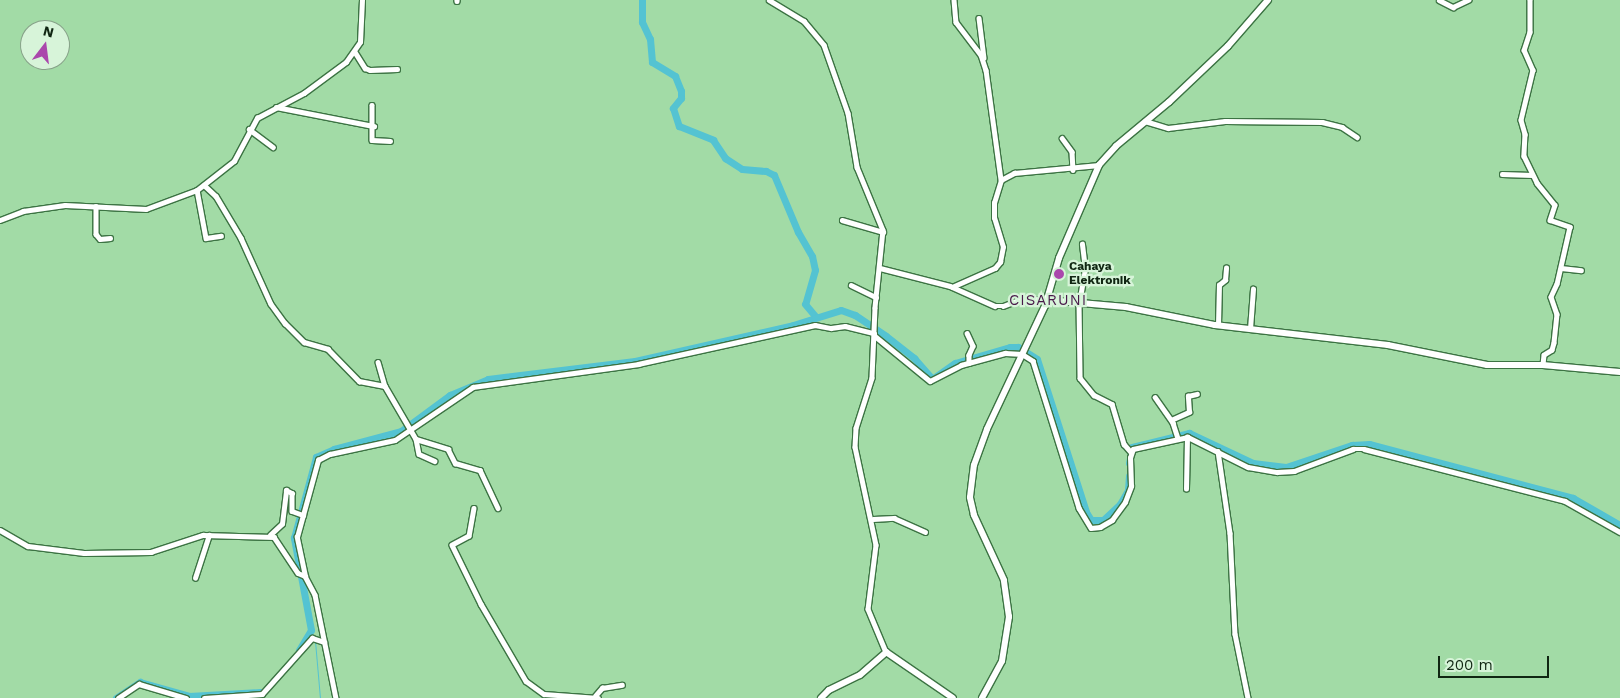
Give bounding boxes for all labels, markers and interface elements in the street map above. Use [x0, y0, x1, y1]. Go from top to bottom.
north arrow [20, 20, 70, 70]
text: N [42, 22, 56, 41]
place label: Cahaya Elektronik [1069, 260, 1131, 288]
marker: Cahaya Elektronik [1053, 268, 1065, 280]
district label: CISARUNI [1008, 292, 1088, 310]
scale bar [1440, 646, 1551, 678]
text: 200 m [1446, 656, 1493, 674]

